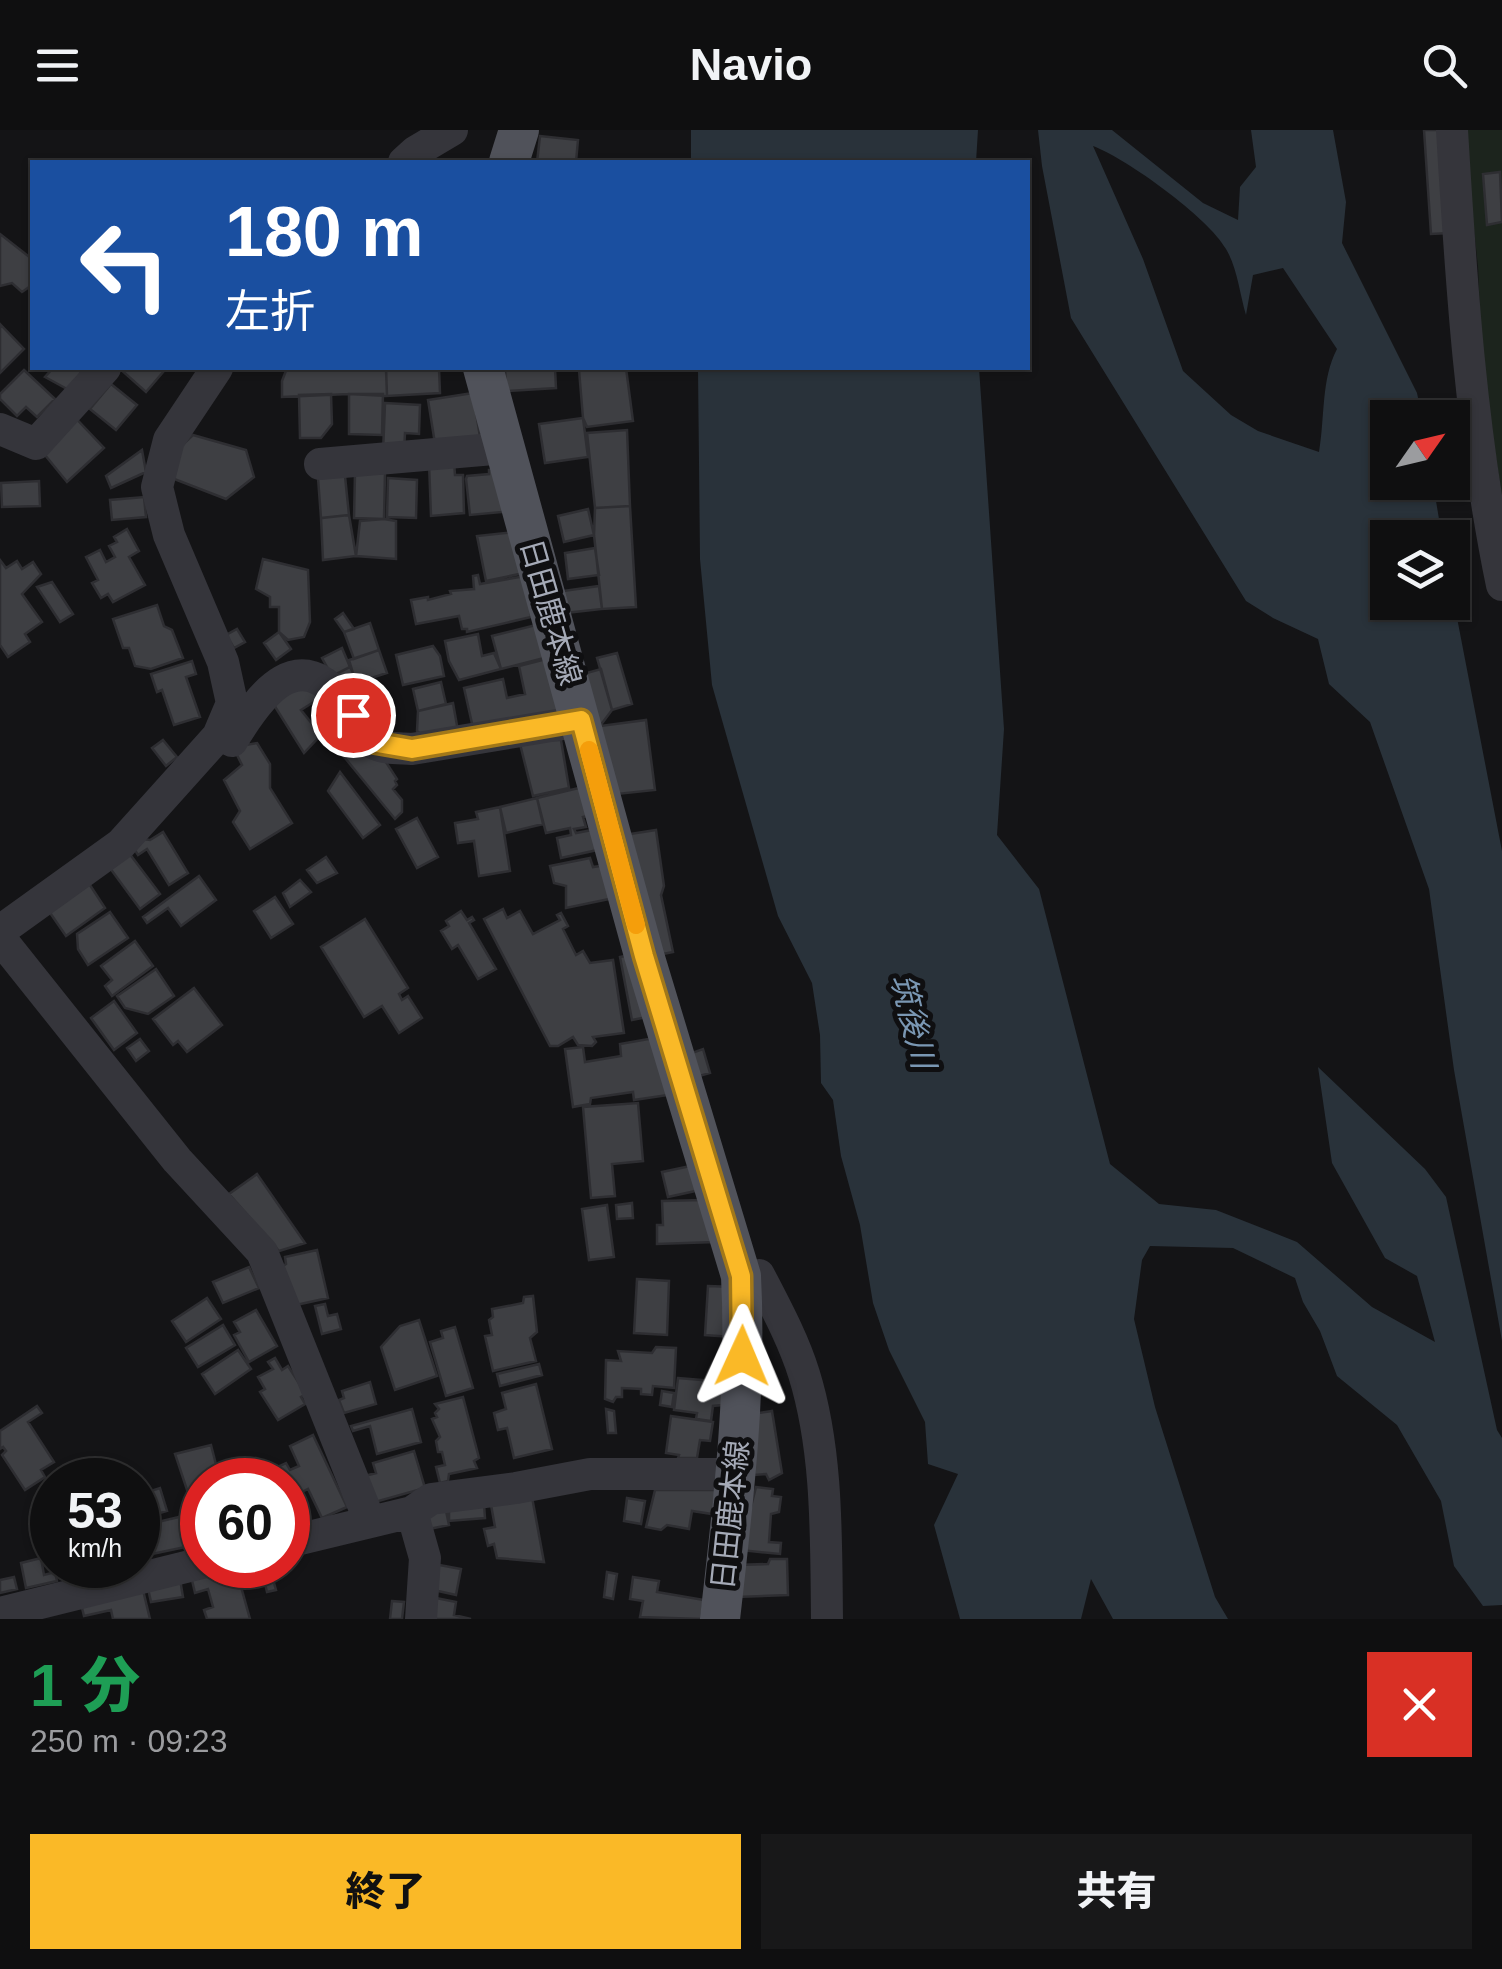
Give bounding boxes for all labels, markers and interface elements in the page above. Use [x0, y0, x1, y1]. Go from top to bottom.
icon: menu [30, 38, 85, 93]
icon: search [1417, 38, 1472, 93]
text: Navio [690, 39, 812, 90]
text: 180 m [225, 193, 423, 271]
icon: left [60, 200, 190, 330]
text: 左折 [225, 286, 315, 337]
north arrow [1370, 400, 1470, 500]
map controls [1370, 400, 1470, 620]
button: layers [1370, 520, 1470, 620]
street label: 日田鹿本線 [514, 535, 588, 689]
pin [311, 673, 396, 758]
icon: arrive [326, 688, 381, 743]
water label: 筑後川 [884, 970, 943, 1075]
position arrow [690, 1304, 794, 1408]
street label: 日田鹿本線 [706, 1439, 754, 1591]
speed limit sign: 60 [180, 1458, 310, 1588]
text: 53 [67, 1483, 123, 1539]
text: km/h [68, 1534, 122, 1562]
text: 1 分 [30, 1652, 140, 1719]
button: close [1367, 1652, 1472, 1757]
text: 250 m · 09:23 [30, 1723, 227, 1759]
button: 終了 [30, 1834, 741, 1949]
button: 共有 [761, 1834, 1472, 1949]

